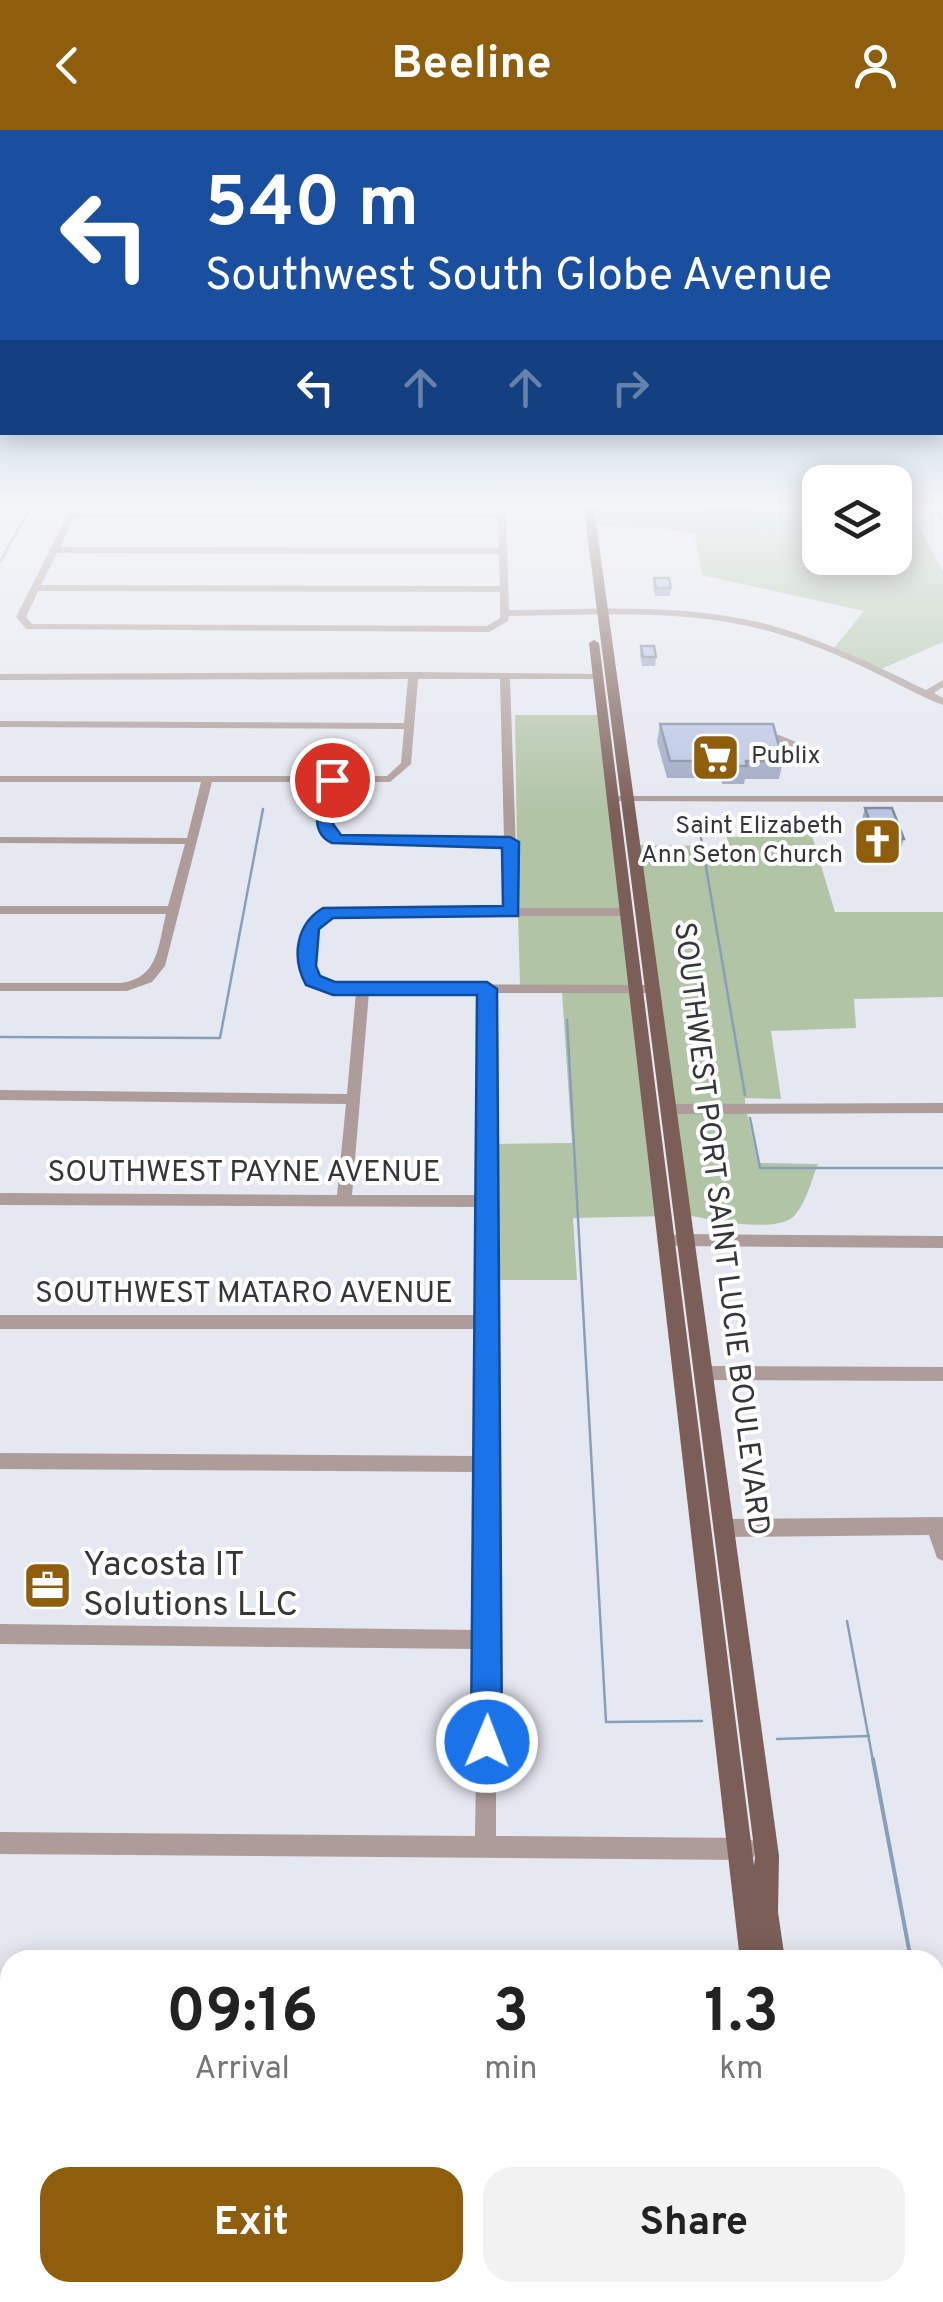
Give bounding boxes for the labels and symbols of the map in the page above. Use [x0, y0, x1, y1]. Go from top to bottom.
supermarket icon: Publix [690, 731, 742, 783]
pin [290, 738, 375, 823]
place label: Publix [751, 741, 820, 773]
place label: Saint Elizabeth Ann Seton Church [641, 811, 843, 872]
church icon: Saint Elizabeth Ann Seton Church [852, 815, 904, 867]
street label: SOUTHWEST PORT SAINT LUCIE BOULEVARD [664, 920, 776, 1538]
street label: SOUTHWEST PAYNE AVENUE [47, 1155, 441, 1192]
street label: SOUTHWEST MATARO AVENUE [35, 1276, 453, 1313]
place label: Yacosta IT Solutions LLC [83, 1544, 298, 1628]
office icon: Yacosta IT Solutions LLC [22, 1560, 74, 1612]
position arrow [435, 1690, 539, 1794]

